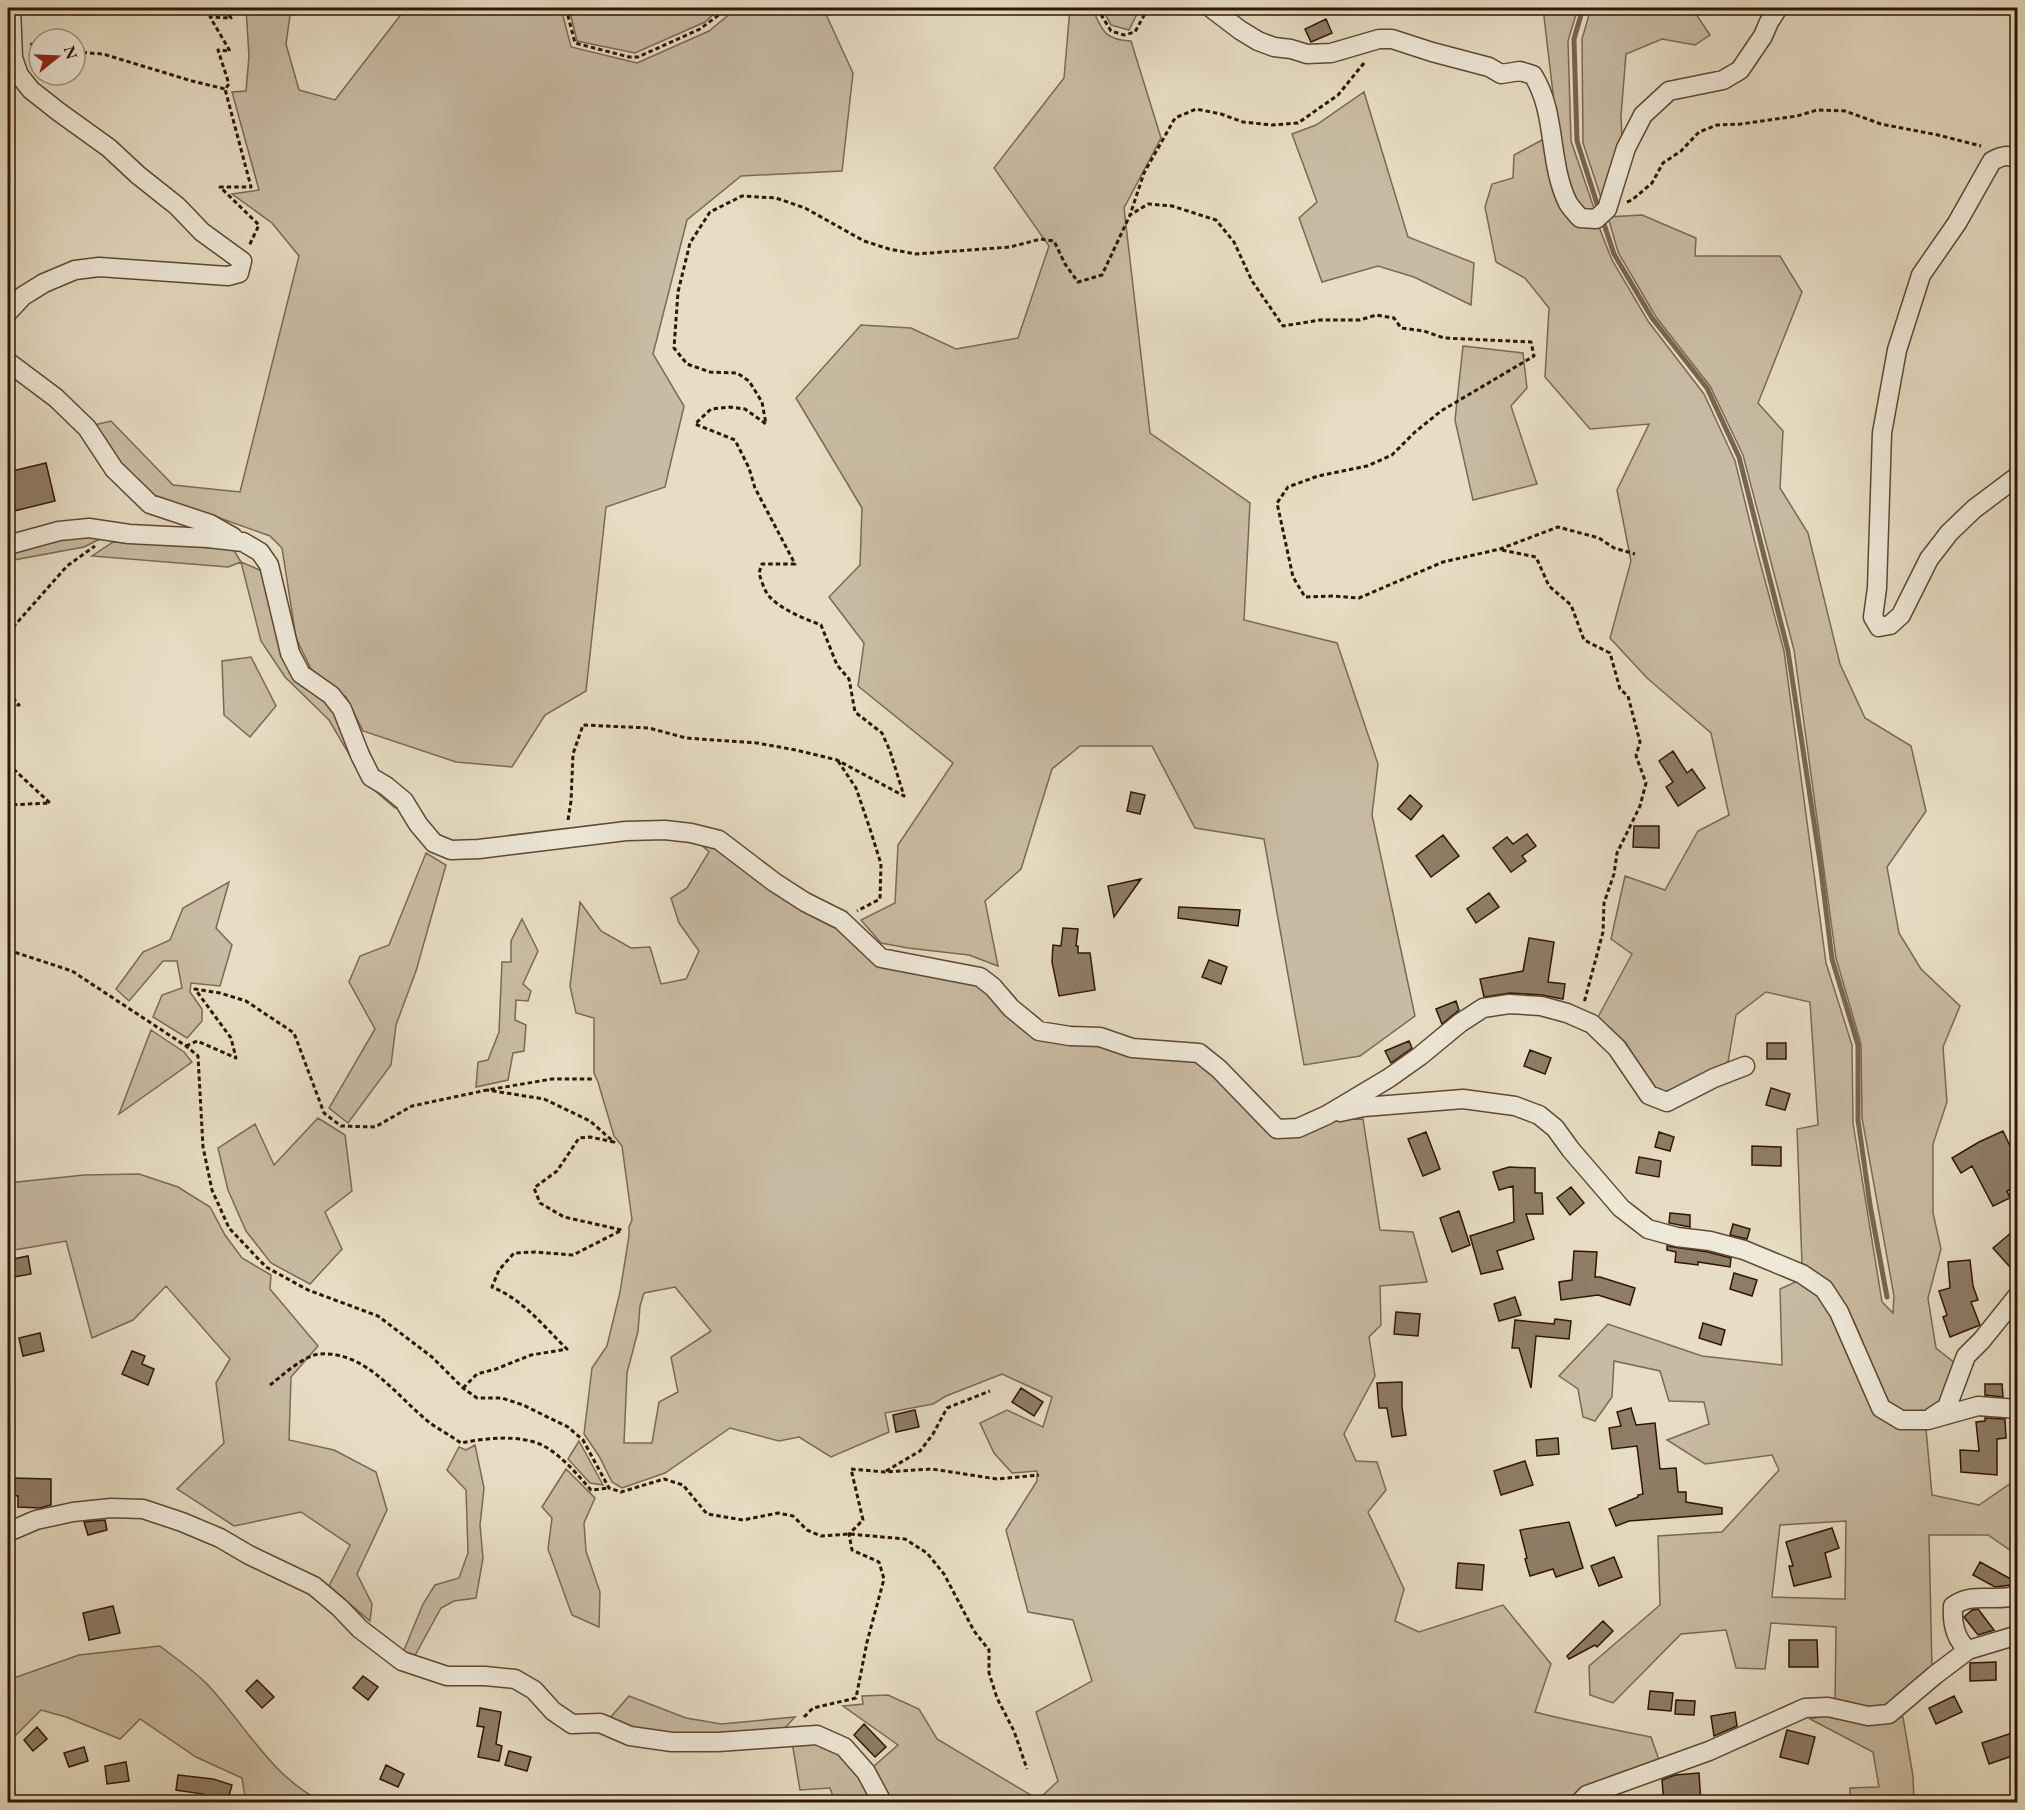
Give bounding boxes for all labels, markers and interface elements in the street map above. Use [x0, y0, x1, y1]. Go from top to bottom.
north arrow [27, 27, 87, 87]
text: N [59, 43, 83, 62]

